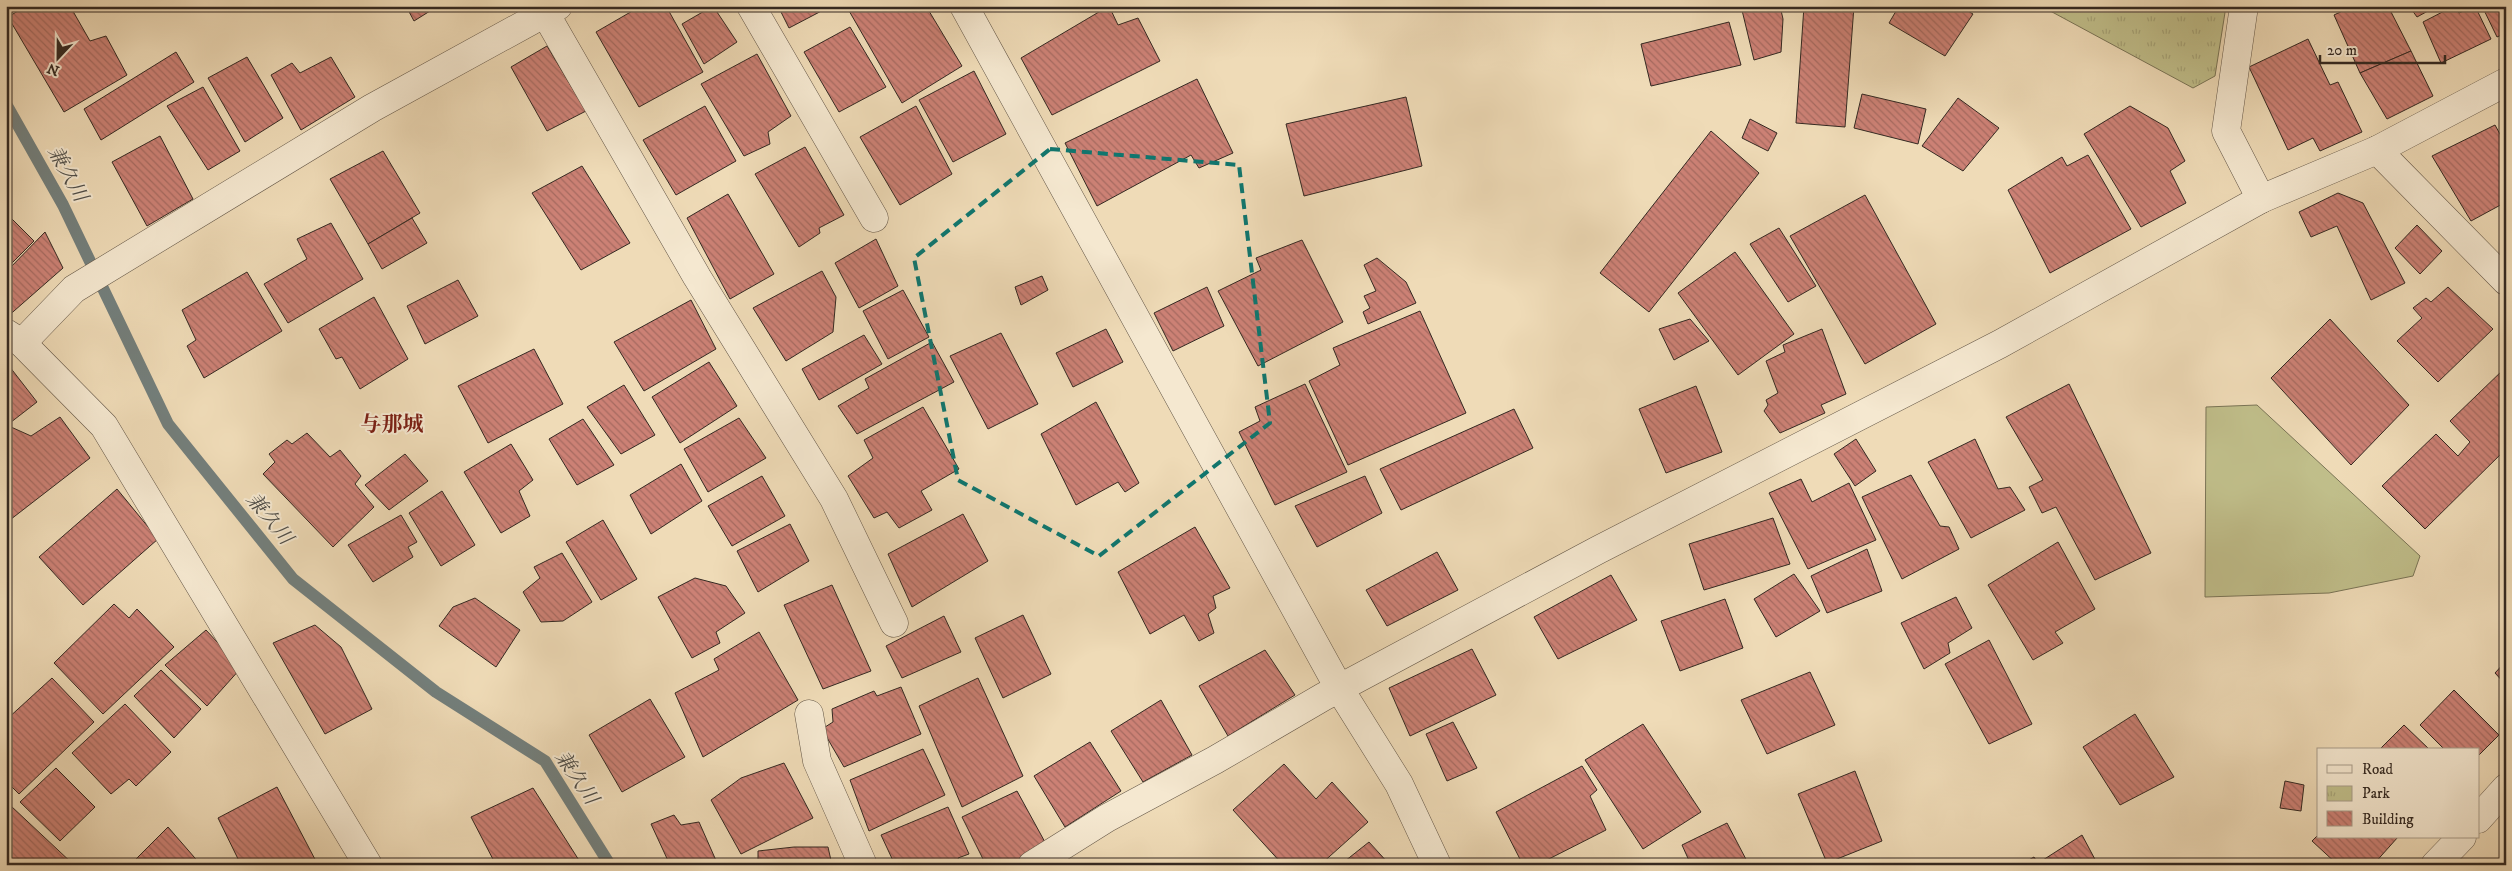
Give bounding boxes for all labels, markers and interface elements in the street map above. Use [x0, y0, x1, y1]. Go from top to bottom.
north arrow [32, 32, 82, 82]
scale bar [2320, 32, 2444, 64]
text: 20 m [2327, 41, 2357, 60]
text: N [44, 58, 62, 80]
water label: 兼久川 [42, 142, 93, 208]
district label: 与那城 [361, 412, 424, 438]
water label: 兼久川 [240, 488, 299, 552]
water label: 兼久川 [549, 746, 604, 812]
legend [2317, 748, 2480, 838]
text: Road [2362, 760, 2394, 779]
text: Park [2362, 784, 2391, 803]
text: Building [2362, 810, 2414, 829]

